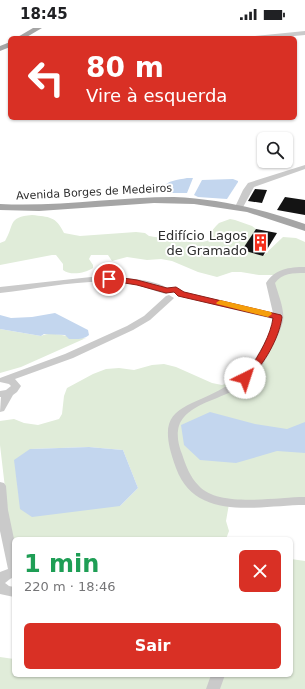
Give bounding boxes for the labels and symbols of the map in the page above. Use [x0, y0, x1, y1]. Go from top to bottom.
street label: Avenida Borges de Medeiros [16, 181, 173, 203]
place label: Edifício Lagos de Gramado [158, 228, 247, 258]
building icon: Edifício Lagos de Gramado [250, 232, 270, 252]
pin [92, 262, 126, 296]
position arrow [224, 357, 266, 399]

